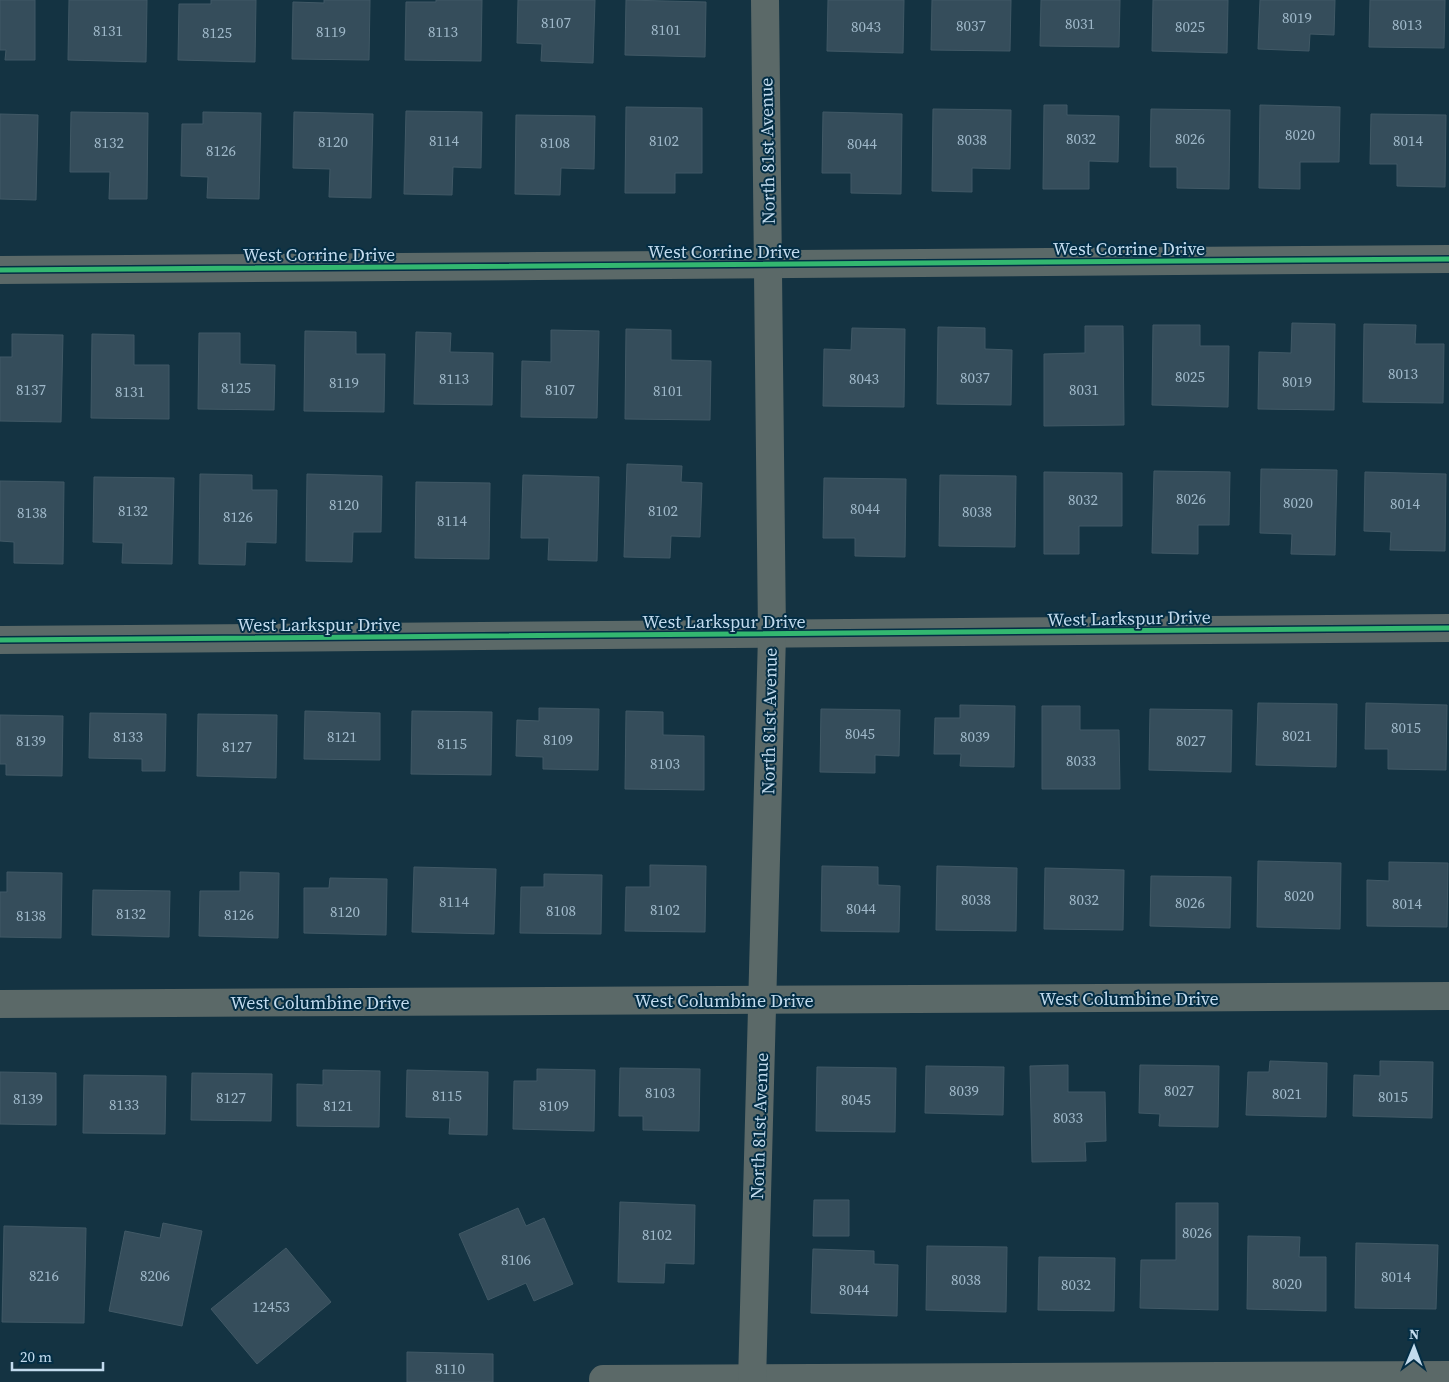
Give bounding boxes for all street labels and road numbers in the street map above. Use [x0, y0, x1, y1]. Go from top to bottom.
street label: North 81st Avenue [753, 77, 781, 225]
street label: West Corrine Drive [1053, 236, 1205, 261]
street label: West Corrine Drive [648, 239, 800, 264]
street label: West Corrine Drive [243, 242, 395, 267]
street label: West Larkspur Drive [1047, 604, 1211, 632]
street label: West Larkspur Drive [642, 609, 806, 634]
street label: West Larkspur Drive [237, 612, 401, 637]
street label: North 81st Avenue [755, 647, 783, 795]
street label: West Columbine Drive [1039, 986, 1219, 1011]
street label: West Columbine Drive [634, 988, 814, 1013]
street label: West Columbine Drive [230, 990, 410, 1015]
street label: North 81st Avenue [744, 1052, 774, 1200]

